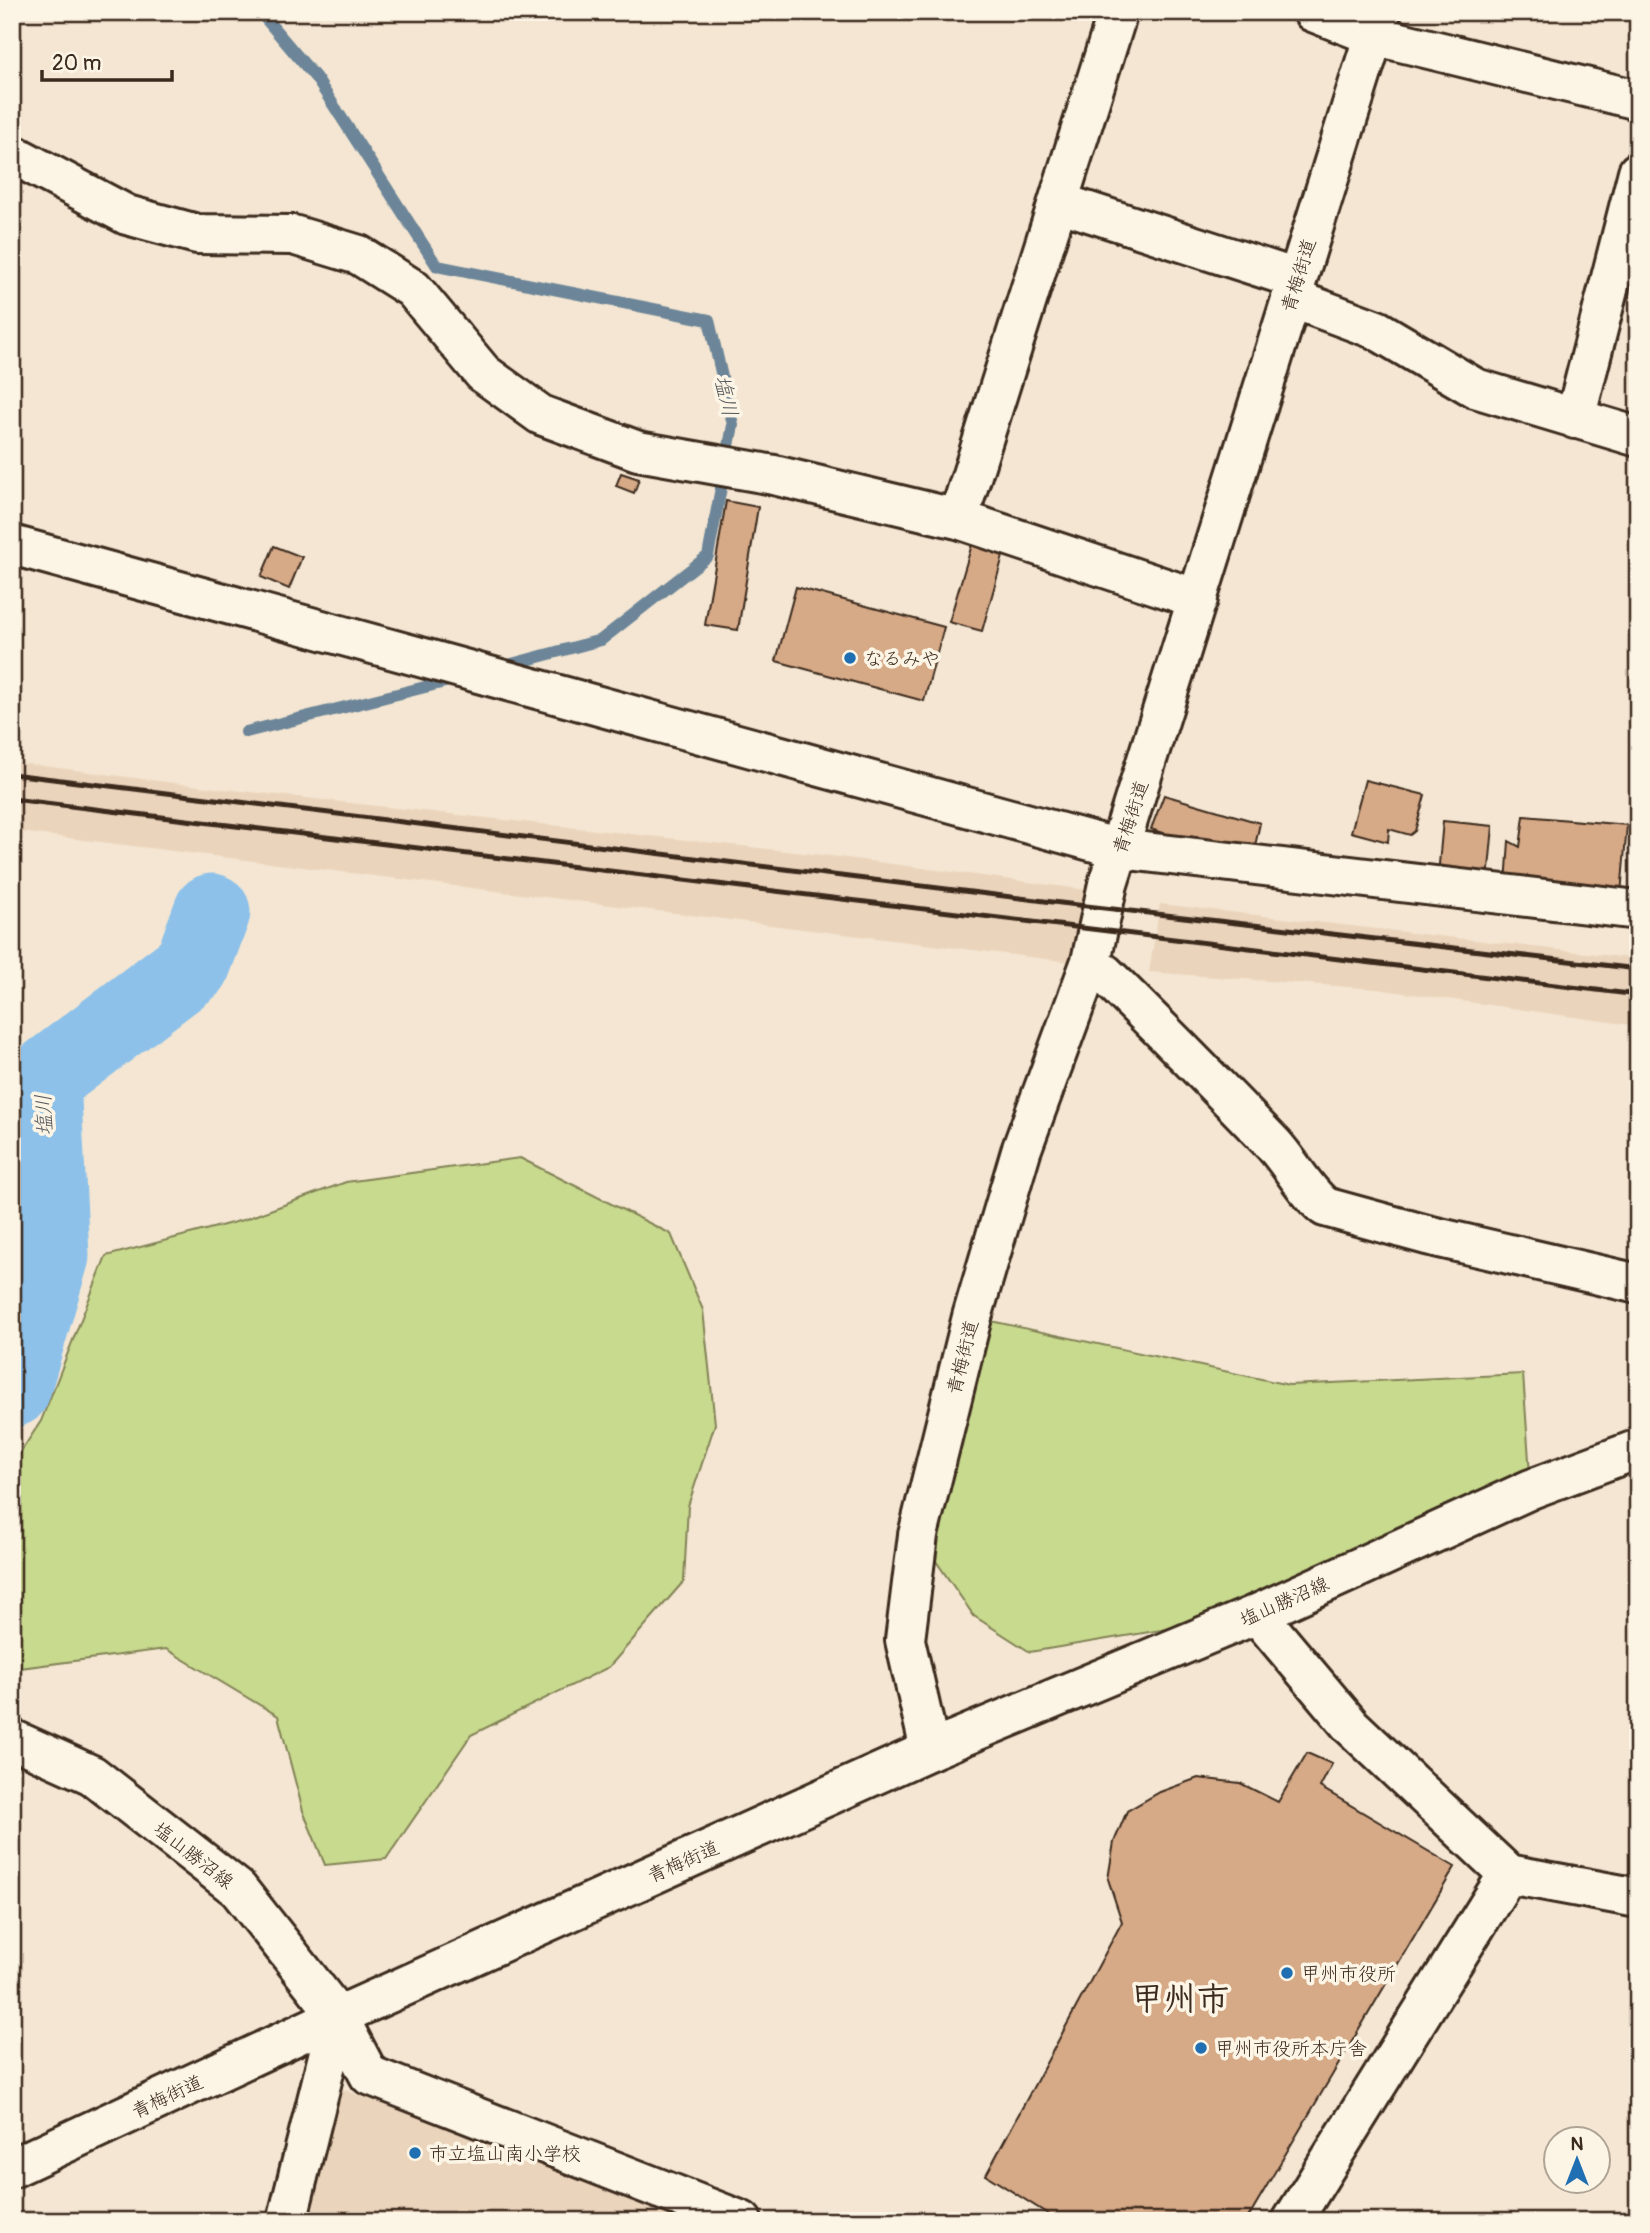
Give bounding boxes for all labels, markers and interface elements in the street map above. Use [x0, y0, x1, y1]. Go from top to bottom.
scale bar [42, 38, 172, 82]
text: 20 m [52, 50, 101, 77]
street label: 青梅街道 [1276, 235, 1322, 315]
water label: 塩川 [708, 373, 743, 420]
place label: なるみや [864, 647, 940, 671]
marker: なるみや [842, 650, 858, 666]
street label: 青梅街道 [1108, 777, 1154, 857]
water label: 塩川 [30, 1093, 59, 1137]
street label: 青梅街道 [942, 1317, 984, 1397]
street label: 塩山勝沼線 [1236, 1572, 1333, 1632]
street label: 塩山勝沼線 [149, 1817, 238, 1894]
street label: 青梅街道 [644, 1835, 723, 1888]
place label: 甲州市役所 [1301, 1962, 1396, 1986]
marker: 甲州市役所 [1279, 1965, 1295, 1981]
district label: 甲州市 [1131, 1979, 1230, 2020]
place label: 甲州市役所本庁舎 [1215, 2037, 1367, 2061]
marker: 甲州市役所本庁舎 [1193, 2040, 1209, 2056]
street label: 青梅街道 [128, 2070, 207, 2124]
north arrow [1542, 2124, 1612, 2194]
text: N [1571, 2132, 1584, 2156]
place label: 市立塩山南小学校 [429, 2142, 581, 2166]
marker: 市立塩山南小学校 [407, 2145, 423, 2161]

